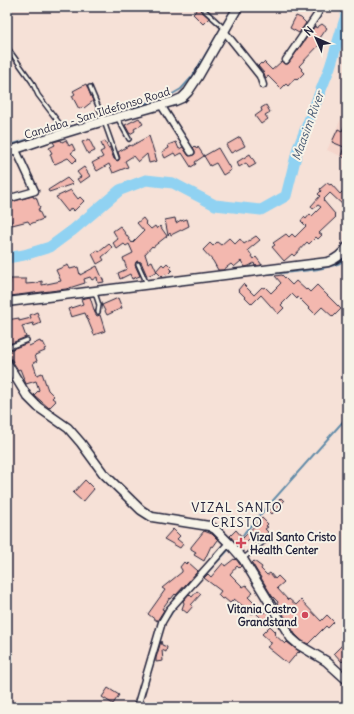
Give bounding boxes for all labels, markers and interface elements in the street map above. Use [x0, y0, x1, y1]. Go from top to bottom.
north arrow [296, 18, 336, 58]
text: N [301, 23, 317, 39]
street label: Candaba - San Ildefonso Road [23, 84, 172, 142]
water label: Maasim River [288, 87, 328, 162]
district label: VIZAL SANTO CRISTO [191, 499, 283, 531]
place label: Vizal Santo Cristo Health Center [250, 530, 336, 557]
marker: Vizal Santo Cristo Health Center [235, 537, 247, 549]
place label: Vitania Castro Grandstand [227, 602, 298, 629]
marker: Vitania Castro Grandstand [300, 610, 310, 620]

